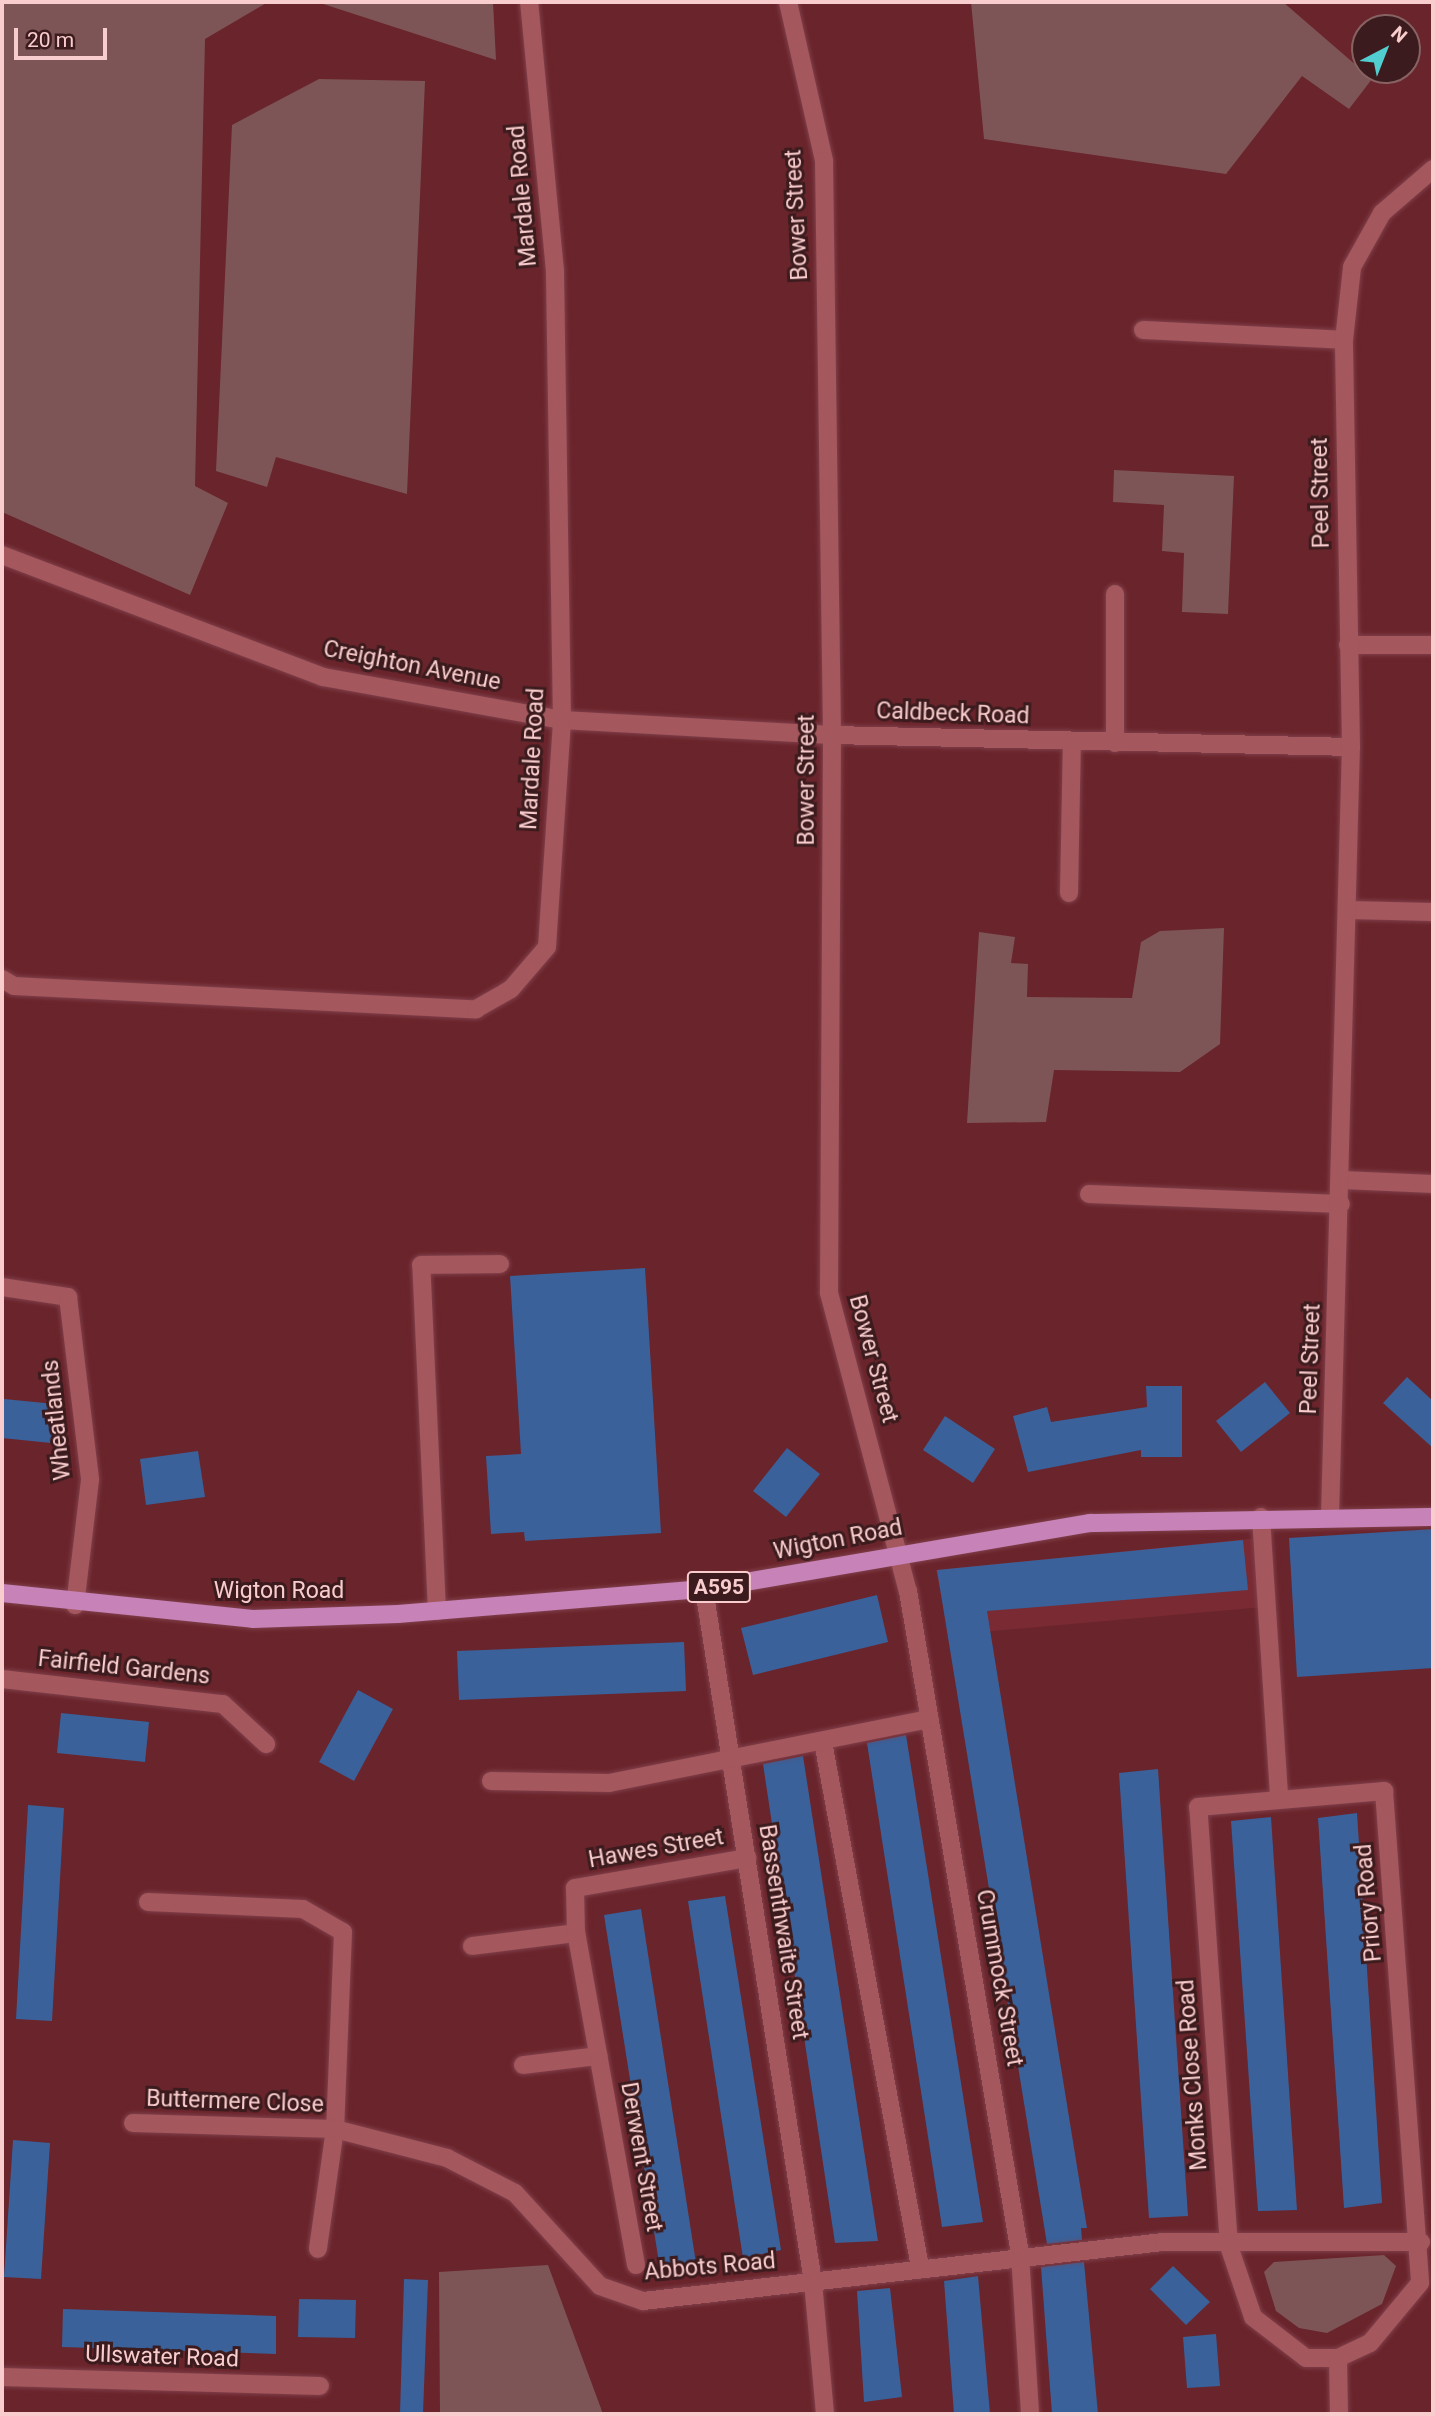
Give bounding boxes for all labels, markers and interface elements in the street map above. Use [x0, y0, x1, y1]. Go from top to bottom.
scale bar [18, 14, 110, 58]
north arrow [1351, 14, 1421, 84]
text: N [1386, 21, 1412, 48]
text: 20 m [27, 28, 74, 52]
street label: Mardale Road [503, 124, 543, 268]
street label: Bower Street [780, 149, 814, 281]
street label: Peel Street [1306, 437, 1336, 549]
street label: Creighton Avenue [321, 635, 503, 697]
street label: Mardale Road [516, 687, 550, 831]
street label: Caldbeck Road [876, 698, 1030, 730]
street label: Bower Street [793, 714, 821, 846]
street label: Bower Street [843, 1292, 903, 1426]
street label: Peel Street [1295, 1303, 1327, 1415]
street label: Wheatlands [37, 1358, 77, 1482]
street label: Wigton Road [771, 1514, 905, 1566]
road number: A595 [686, 1570, 752, 1604]
street label: Wigton Road [214, 1577, 344, 1605]
street label: Fairfield Gardens [37, 1645, 211, 1691]
street label: Bassenthwaite Street [752, 1823, 814, 2041]
street label: Hawes Street [586, 1824, 726, 1874]
street label: Priory Road [1350, 1843, 1388, 1963]
street label: Crummock Street [970, 1887, 1028, 2069]
street label: Monks Close Road [1173, 1979, 1213, 2171]
street label: Derwent Street [614, 2080, 668, 2234]
street label: Buttermere Close [146, 2085, 324, 2119]
street label: Abbots Road [643, 2248, 777, 2286]
street label: Ullswater Road [85, 2341, 239, 2373]

